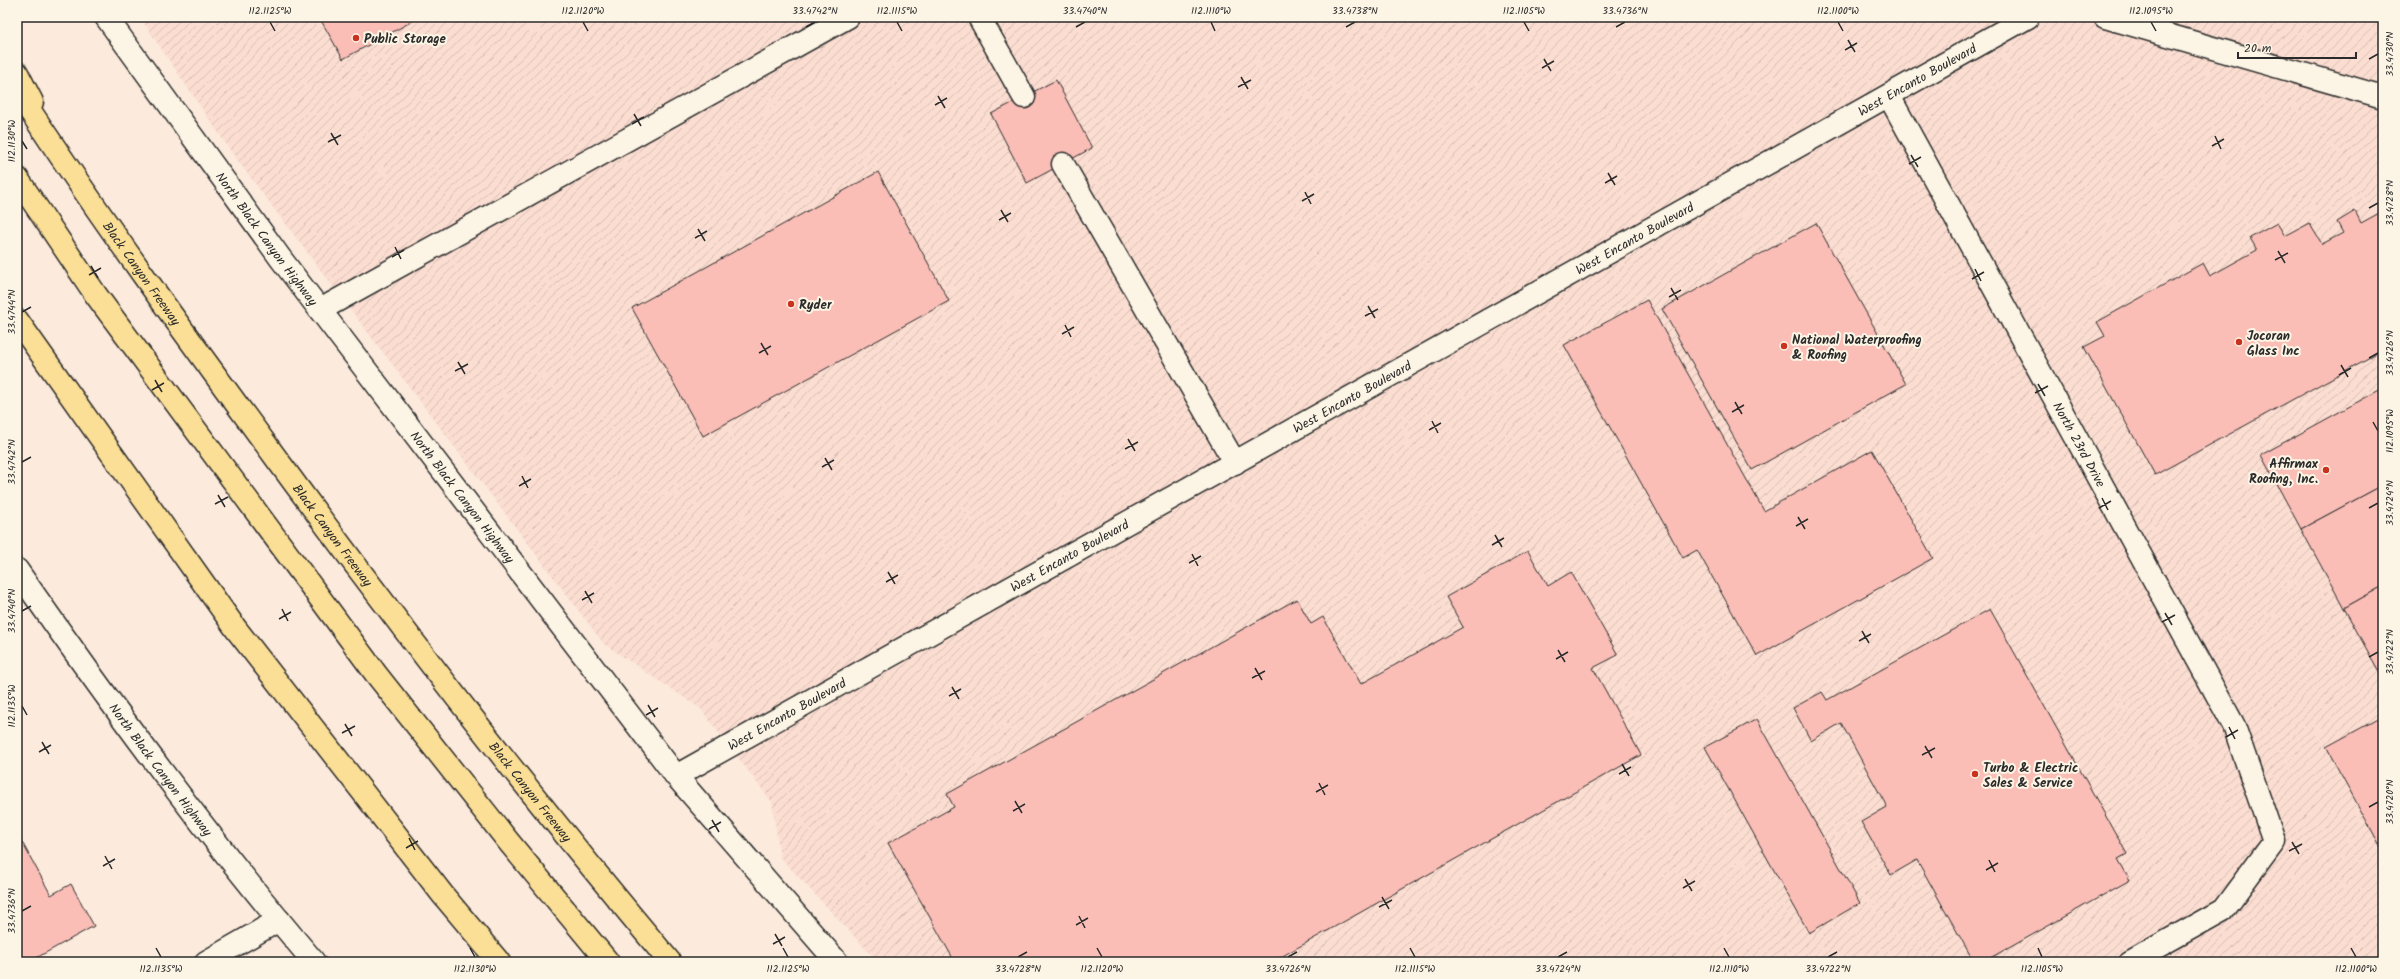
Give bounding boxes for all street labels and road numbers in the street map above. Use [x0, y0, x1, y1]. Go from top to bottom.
street label: West Encanto Boulevard [1854, 39, 1981, 122]
street label: North Black Canyon Highway [209, 168, 323, 312]
street label: West Encanto Boulevard [1572, 197, 1699, 281]
street label: Black Canyon Freeway [97, 218, 186, 331]
street label: West Encanto Boulevard [1289, 356, 1416, 440]
street label: North 23rd Drive [2046, 398, 2110, 492]
street label: North Black Canyon Highway [404, 427, 520, 569]
street label: Black Canyon Freeway [286, 480, 378, 592]
street label: West Encanto Boulevard [1007, 515, 1134, 598]
street label: West Encanto Boulevard [724, 673, 851, 757]
street label: North Black Canyon Highway [103, 699, 217, 842]
street label: Black Canyon Freeway [483, 738, 577, 848]

